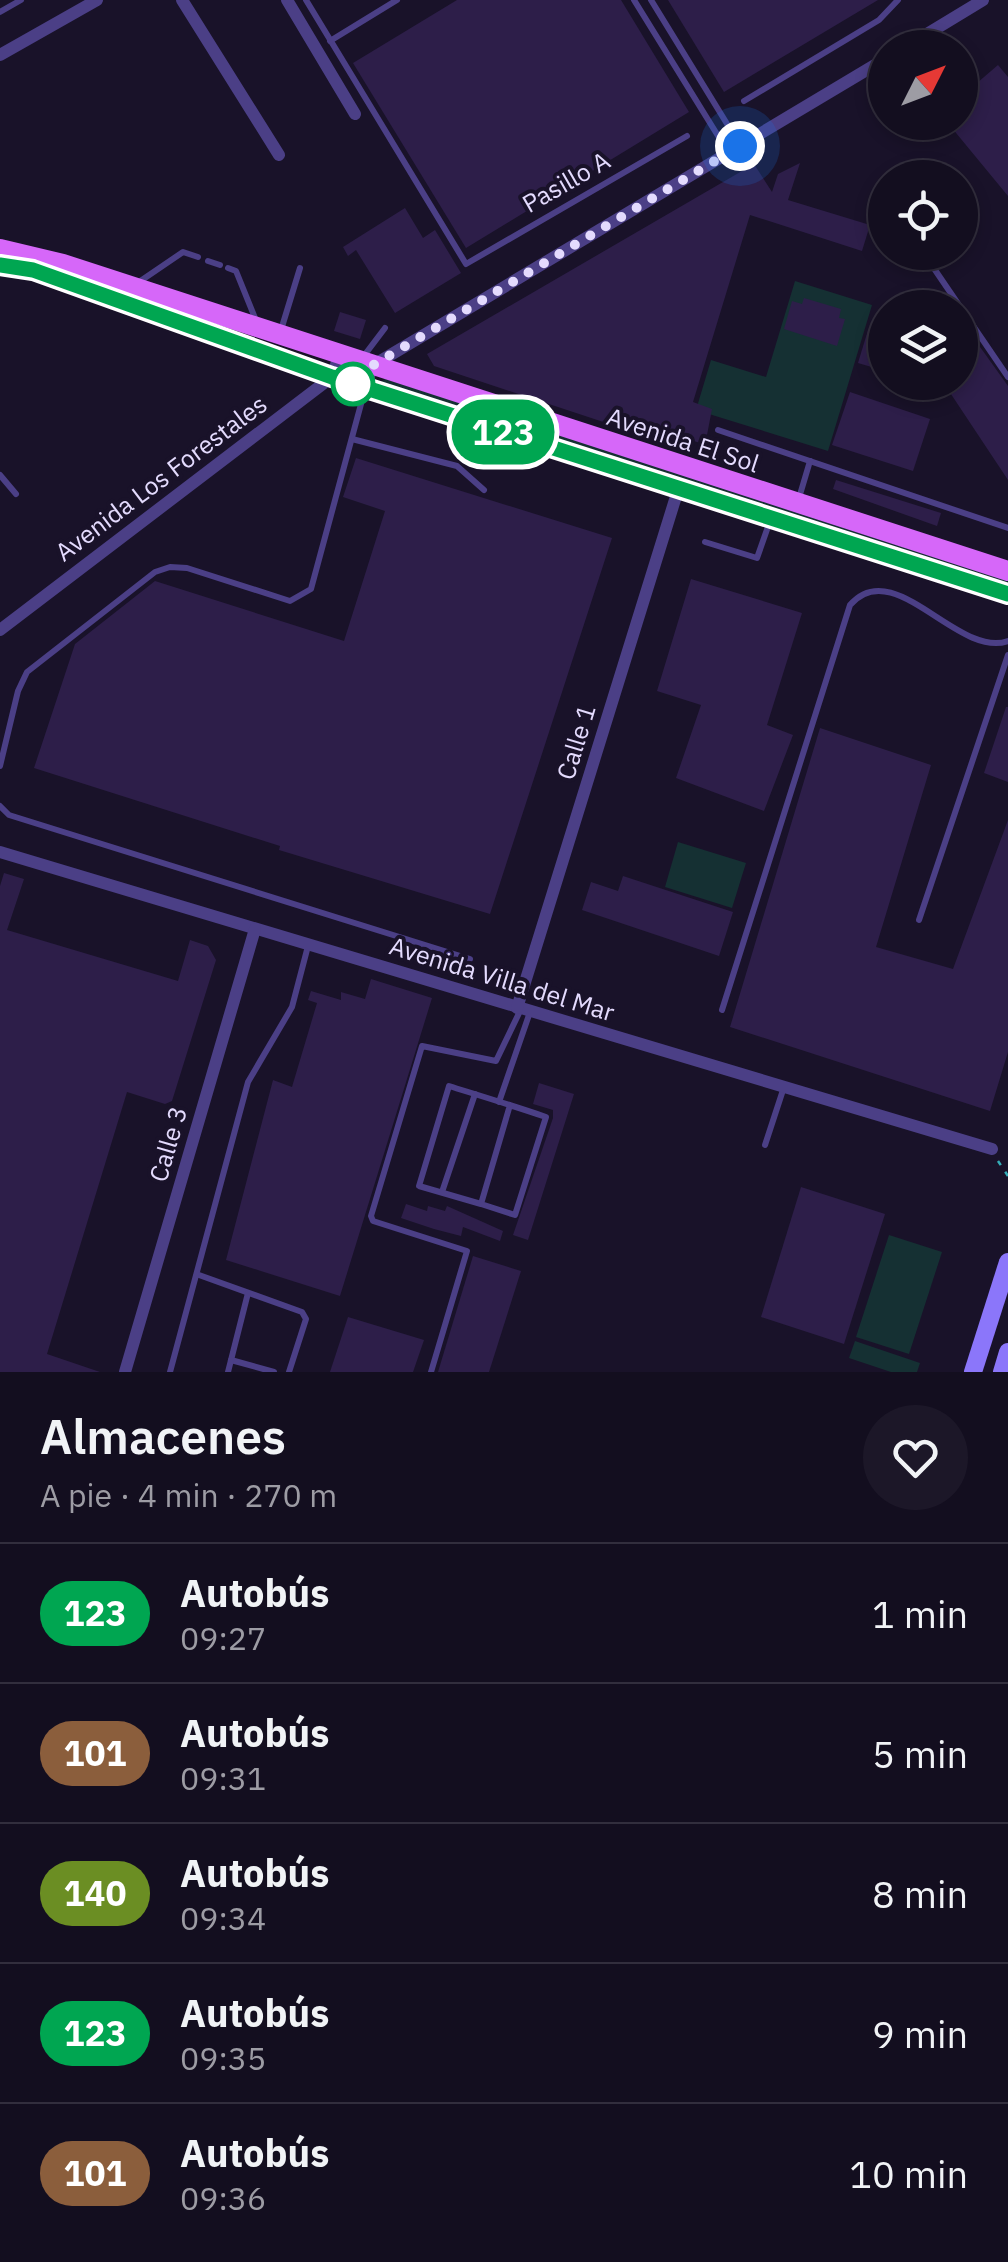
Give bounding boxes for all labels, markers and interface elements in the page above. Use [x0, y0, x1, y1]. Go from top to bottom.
north arrow [868, 30, 978, 140]
map controls [868, 30, 978, 400]
your location [715, 121, 765, 171]
street label: Pasillo A [516, 143, 616, 220]
button: locate [868, 160, 978, 270]
button: layers [868, 290, 978, 400]
unlabelled marker [332, 363, 374, 405]
street label: Avenida Los Forestales [48, 387, 273, 568]
street label: Avenida El Sol [603, 399, 764, 480]
line badge: 123 [446, 400, 560, 464]
text: 123 [471, 409, 535, 455]
street label: Calle 1 [548, 700, 603, 783]
street label: Avenida Villa del Mar [386, 929, 619, 1028]
street label: Calle 3 [141, 1102, 194, 1185]
text: Almacenes [40, 1405, 286, 1467]
button: heart [863, 1405, 968, 1510]
text: A pie · 4 min · 270 m [40, 1474, 337, 1516]
text: Autobús [180, 1568, 329, 1617]
text: 1 min [872, 1589, 968, 1638]
text: 123 [63, 1590, 127, 1636]
text: 09:27 [180, 1617, 266, 1659]
text: Autobús [180, 1708, 329, 1757]
text: 5 min [872, 1729, 968, 1778]
text: 101 [63, 1730, 127, 1776]
text: 09:31 [180, 1757, 266, 1799]
text: Autobús [180, 1848, 329, 1897]
text: 8 min [872, 1869, 968, 1918]
text: 140 [63, 1870, 127, 1916]
text: 09:34 [180, 1897, 266, 1939]
text: Autobús [180, 1988, 329, 2037]
text: 9 min [872, 2009, 968, 2058]
text: 123 [63, 2010, 127, 2056]
text: 09:35 [180, 2037, 266, 2079]
text: Autobús [180, 2128, 329, 2177]
text: 10 min [849, 2149, 968, 2198]
text: 101 [63, 2150, 127, 2196]
text: 09:36 [180, 2177, 266, 2219]

